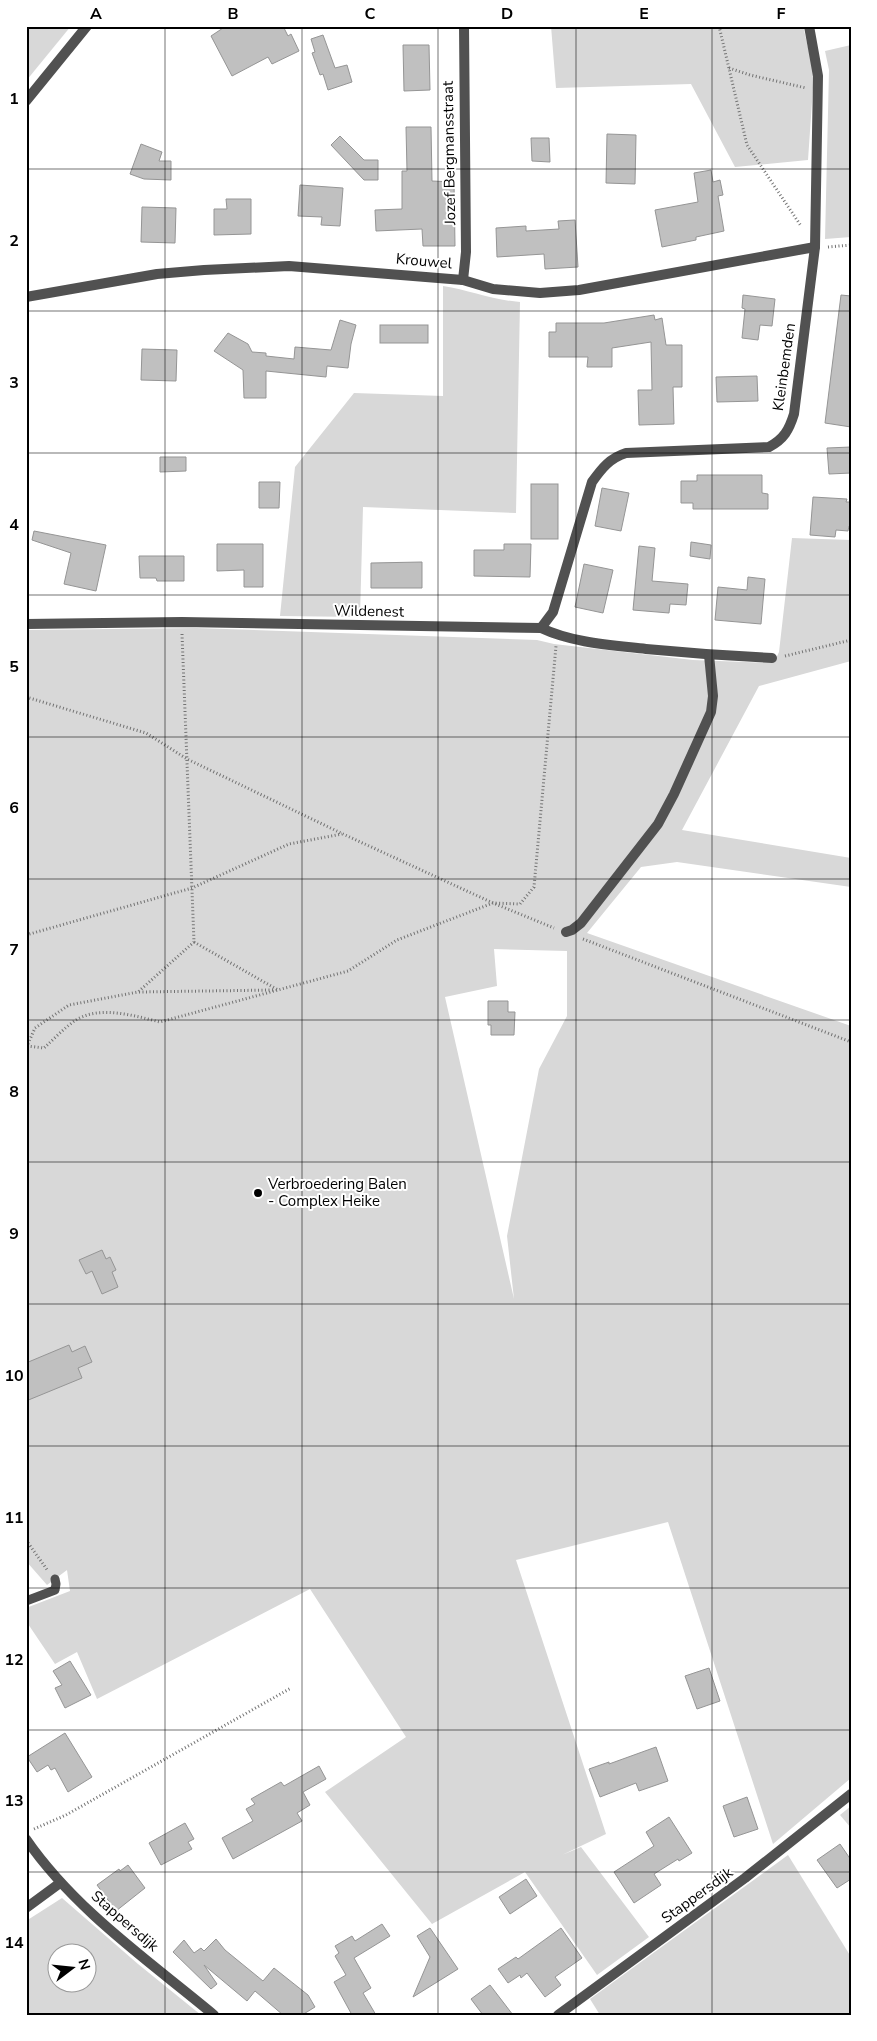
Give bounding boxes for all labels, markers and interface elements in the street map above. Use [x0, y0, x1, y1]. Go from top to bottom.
text: A [90, 3, 102, 25]
text: B [227, 3, 239, 25]
text: C [365, 3, 376, 25]
text: D [501, 3, 513, 25]
text: E [639, 3, 649, 25]
text: F [777, 3, 786, 25]
street label: Jozef Bergmansstraat [438, 80, 460, 226]
text: 1 [9, 88, 19, 110]
text: 2 [9, 230, 19, 252]
street label: Krouwel [395, 249, 453, 273]
street label: Kleinbemden [768, 322, 800, 412]
text: 3 [9, 372, 19, 394]
text: 4 [9, 514, 19, 536]
street label: Wildenest [334, 600, 405, 622]
text: 5 [9, 656, 19, 678]
text: 6 [9, 797, 19, 819]
text: 7 [9, 939, 19, 961]
text: 8 [9, 1081, 19, 1103]
place label: Verbroedering Balen - Complex Heike [267, 1174, 407, 1211]
marker: Verbroedering Balen - Complex Heike [252, 1187, 264, 1199]
text: 9 [9, 1223, 19, 1245]
text: 10 [4, 1365, 24, 1387]
text: 11 [4, 1507, 24, 1529]
text: 12 [4, 1649, 24, 1671]
text: 13 [4, 1790, 24, 1812]
street label: Stappersdijk [657, 1862, 737, 1928]
street label: Stappersdijk [87, 1886, 163, 1956]
text: 14 [4, 1932, 24, 1954]
north arrow [48, 1944, 98, 1994]
text: N [73, 1957, 95, 1972]

